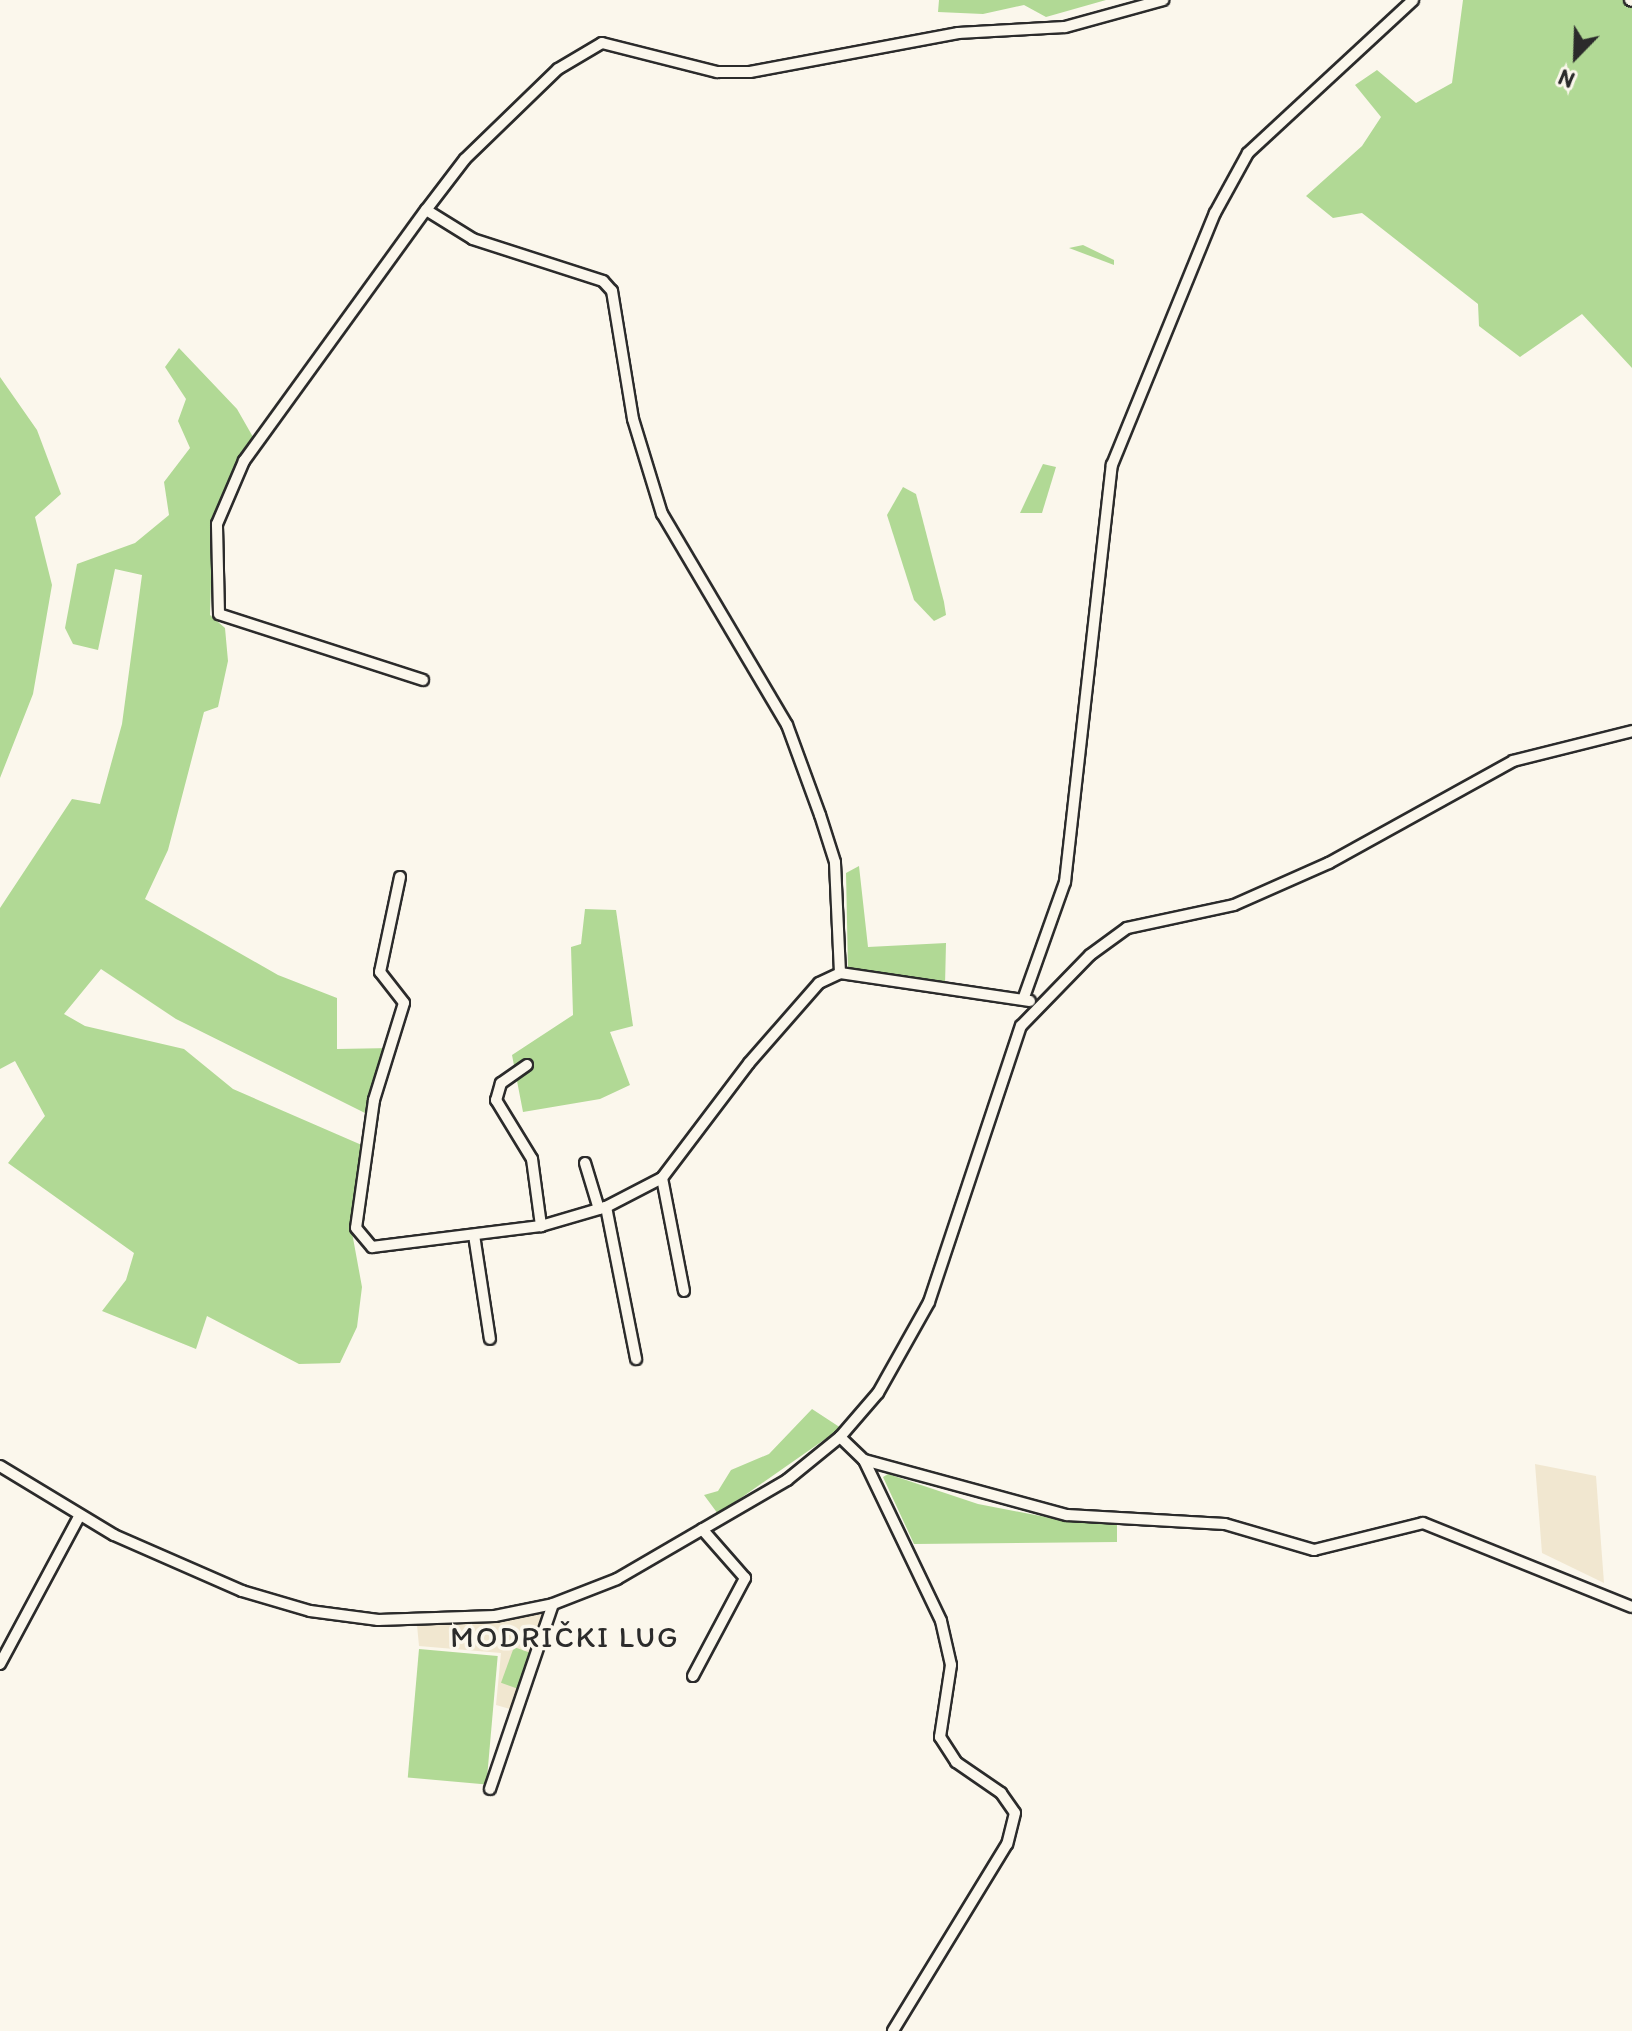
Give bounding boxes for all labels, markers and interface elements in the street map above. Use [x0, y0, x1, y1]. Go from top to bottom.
north arrow [1536, 16, 1616, 96]
text: N [1554, 63, 1579, 94]
district label: MODRIČKI LUG [452, 1619, 678, 1655]

